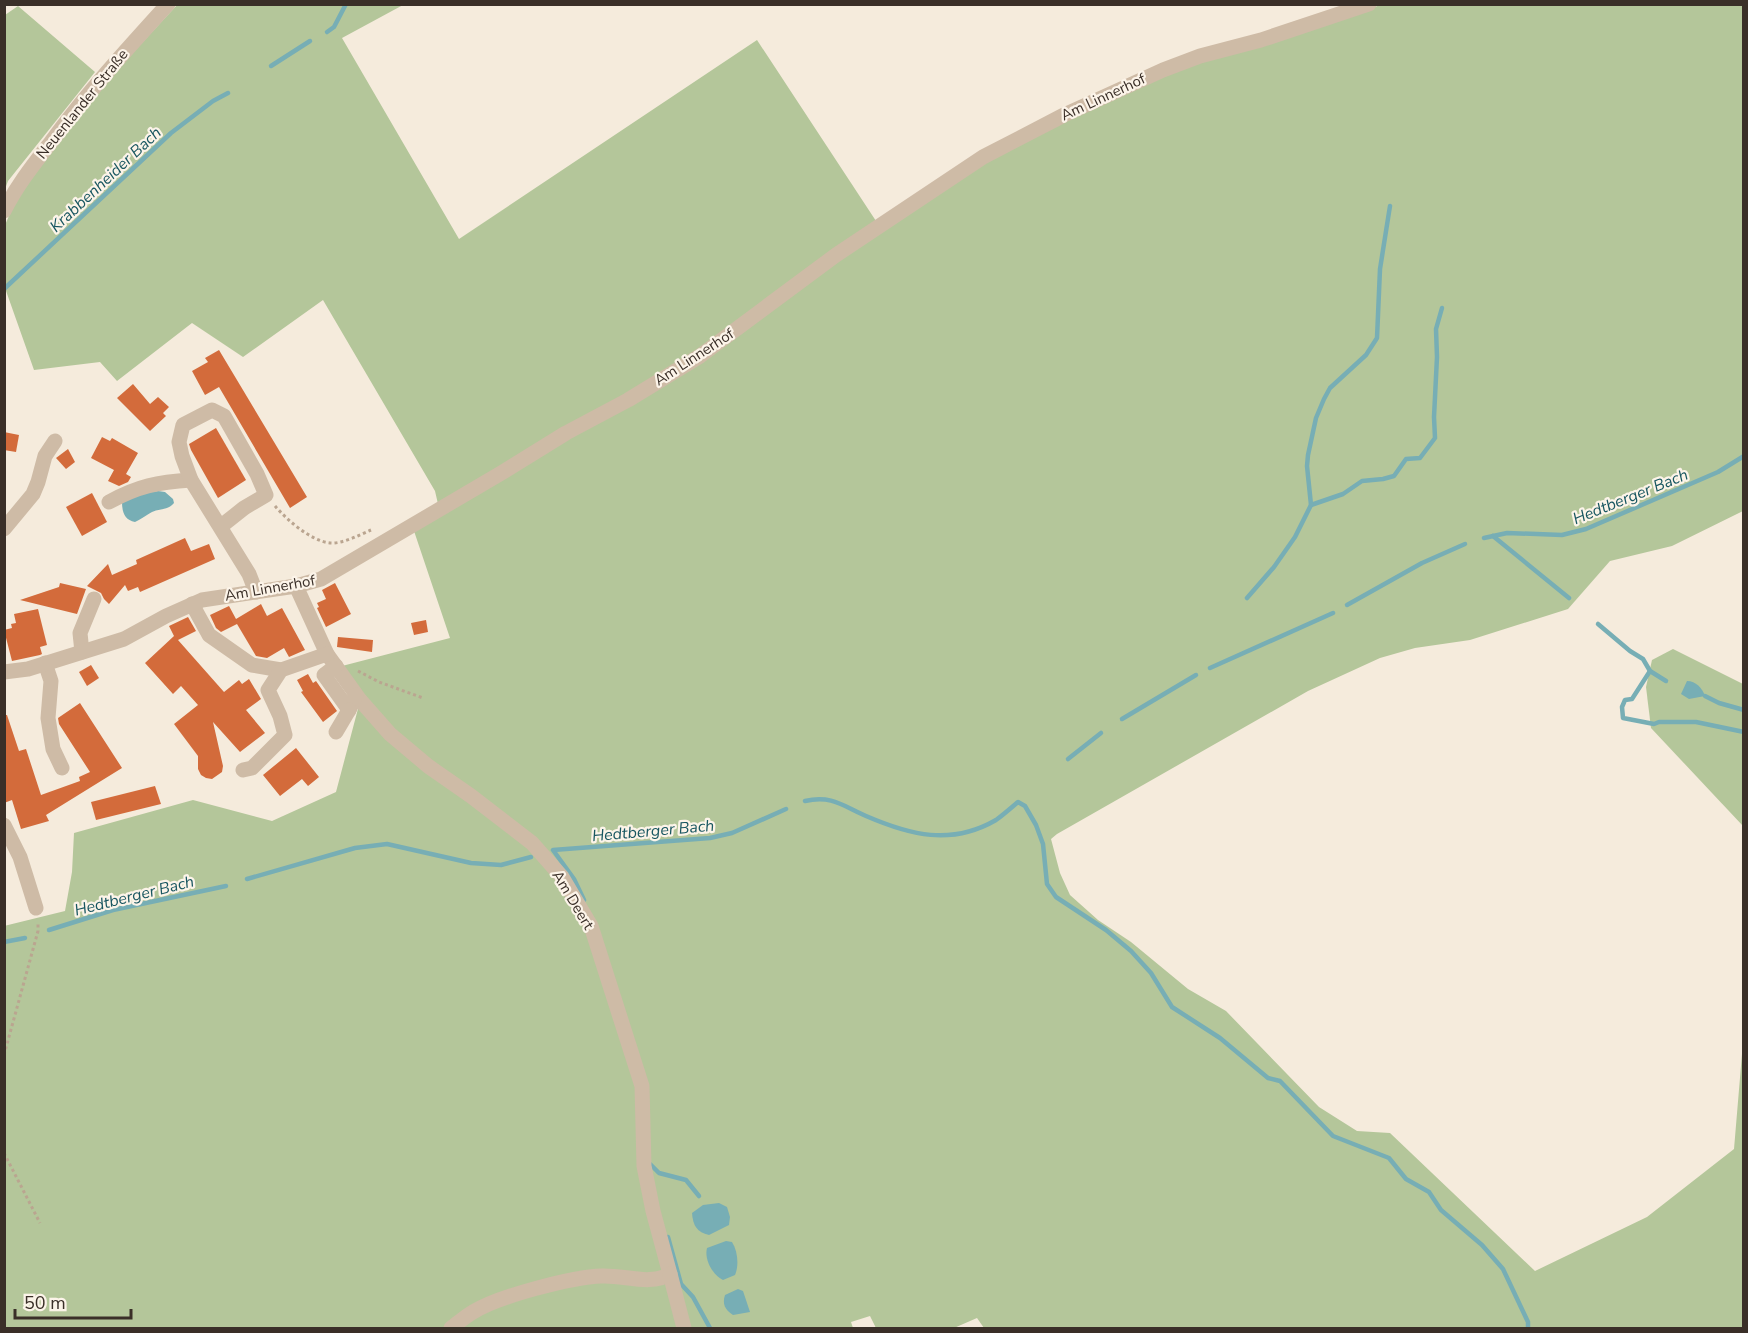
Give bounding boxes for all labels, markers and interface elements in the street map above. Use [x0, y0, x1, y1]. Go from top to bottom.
street label: Neuenlander Straße [32, 45, 132, 163]
street label: Am Linnerhof [1057, 68, 1150, 125]
water label: Krabbenheider Bach [45, 122, 166, 237]
street label: Am Linnerhof [650, 323, 739, 390]
water label: Hedtberger Bach [1569, 464, 1691, 530]
street label: Am Linnerhof [223, 570, 318, 606]
water label: Hedtberger Bach [591, 815, 715, 847]
street label: Am Deert [547, 867, 599, 934]
water label: Hedtberger Bach [72, 870, 196, 921]
scale bar [15, 1282, 130, 1320]
text: 50 m [24, 1291, 66, 1315]

